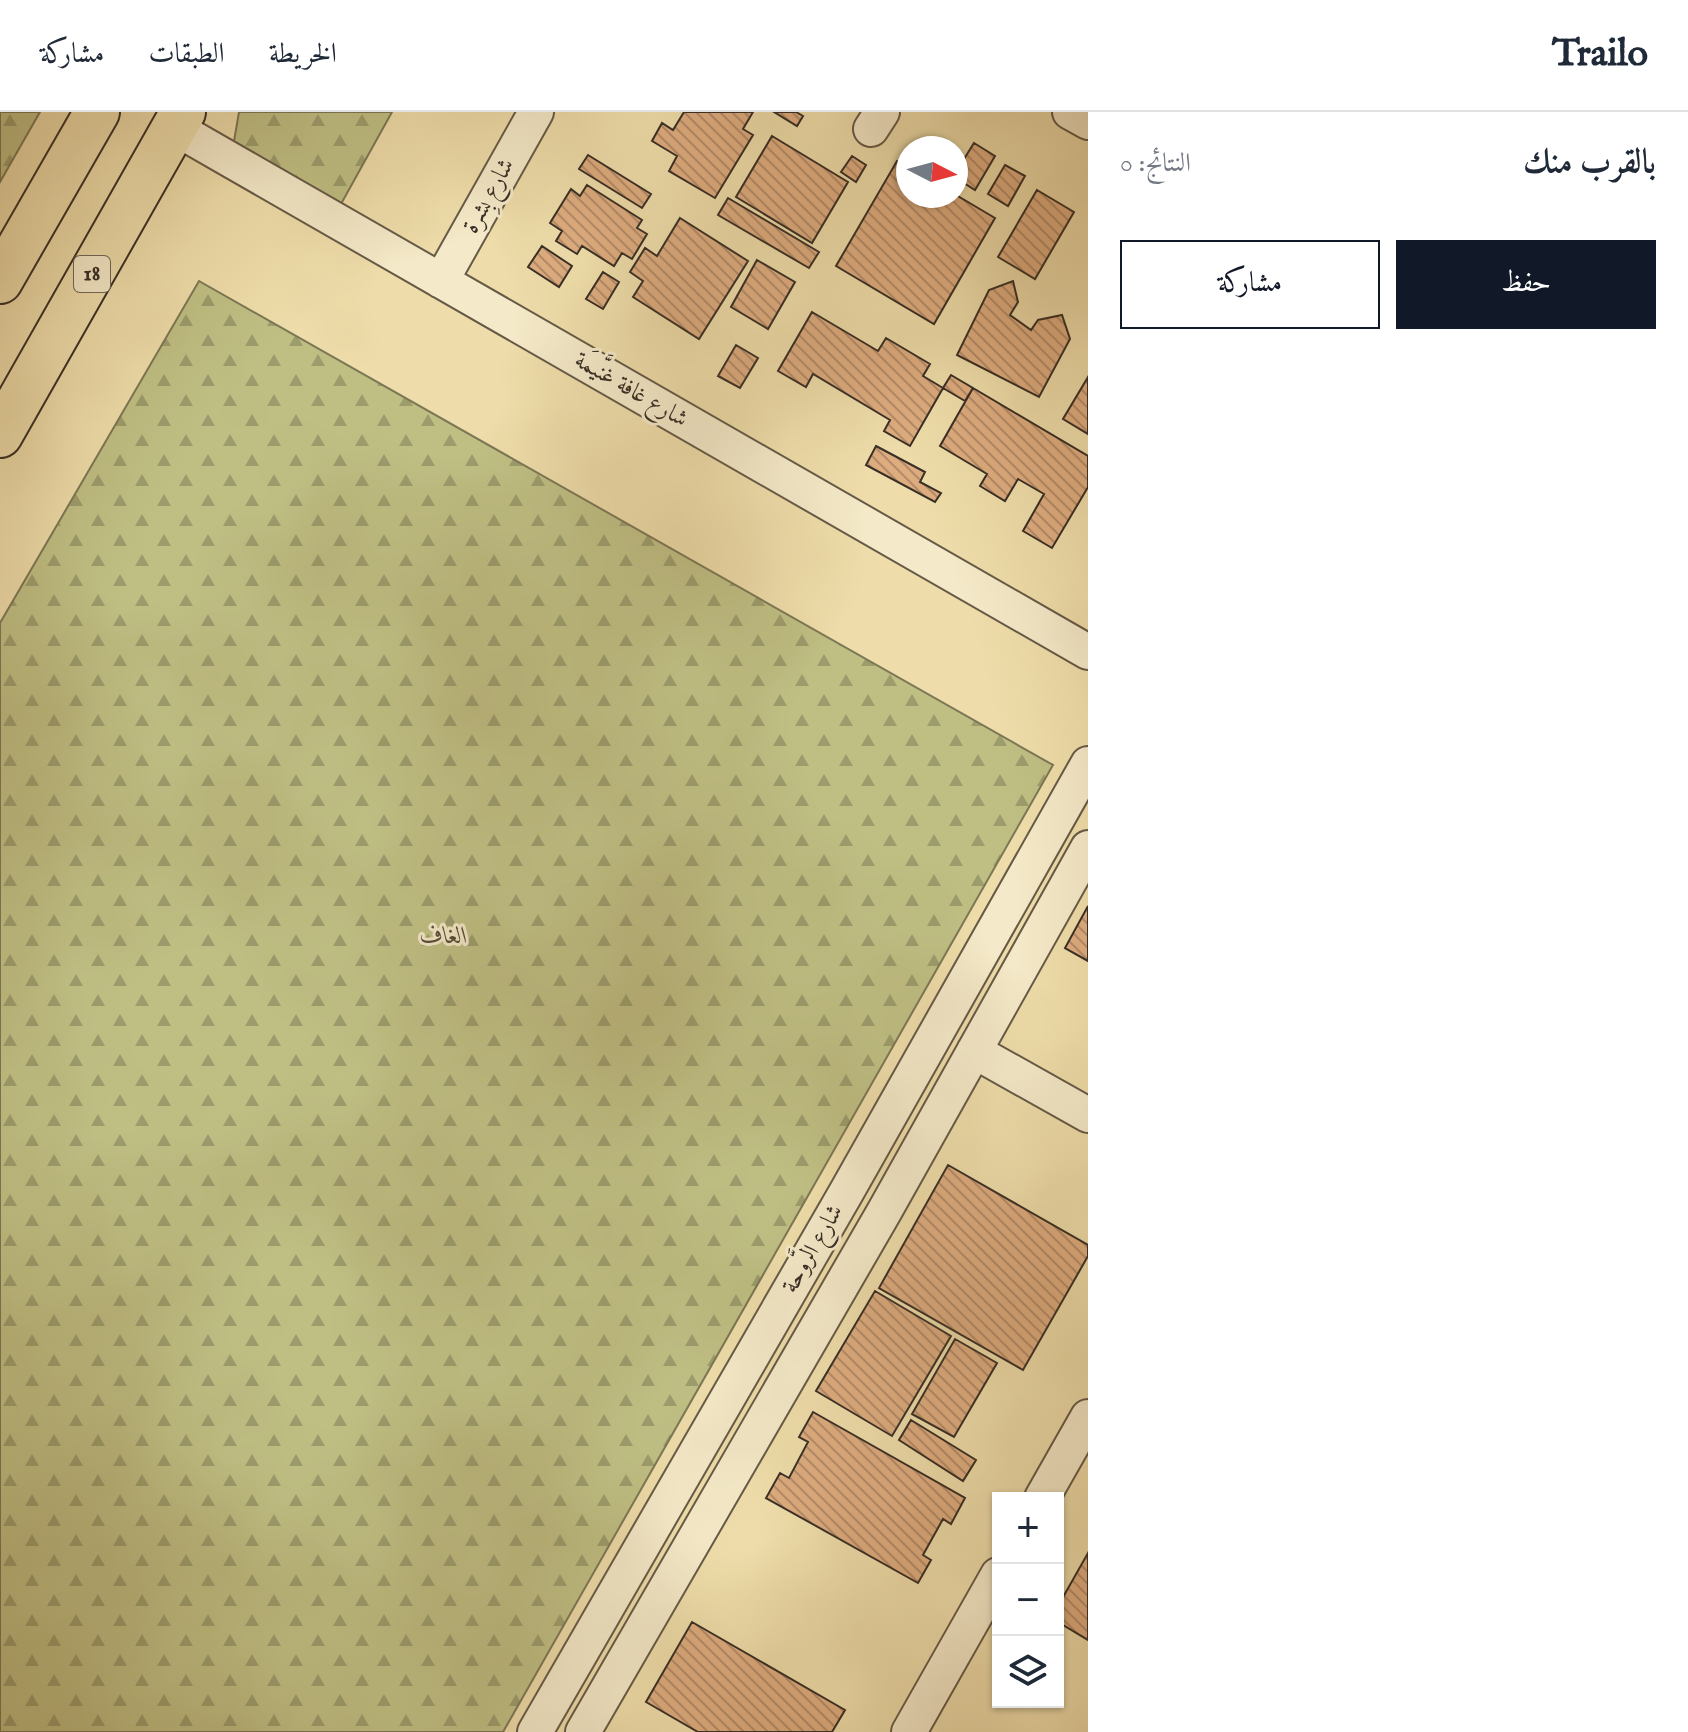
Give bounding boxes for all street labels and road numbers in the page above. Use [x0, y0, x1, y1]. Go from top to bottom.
street label: شارع بِشرة [456, 153, 525, 241]
road number: 18 [74, 256, 110, 292]
street label: شارع غافة غنَّيمَة [567, 340, 697, 438]
street label: شارع الرَّوحة [770, 1196, 853, 1300]

